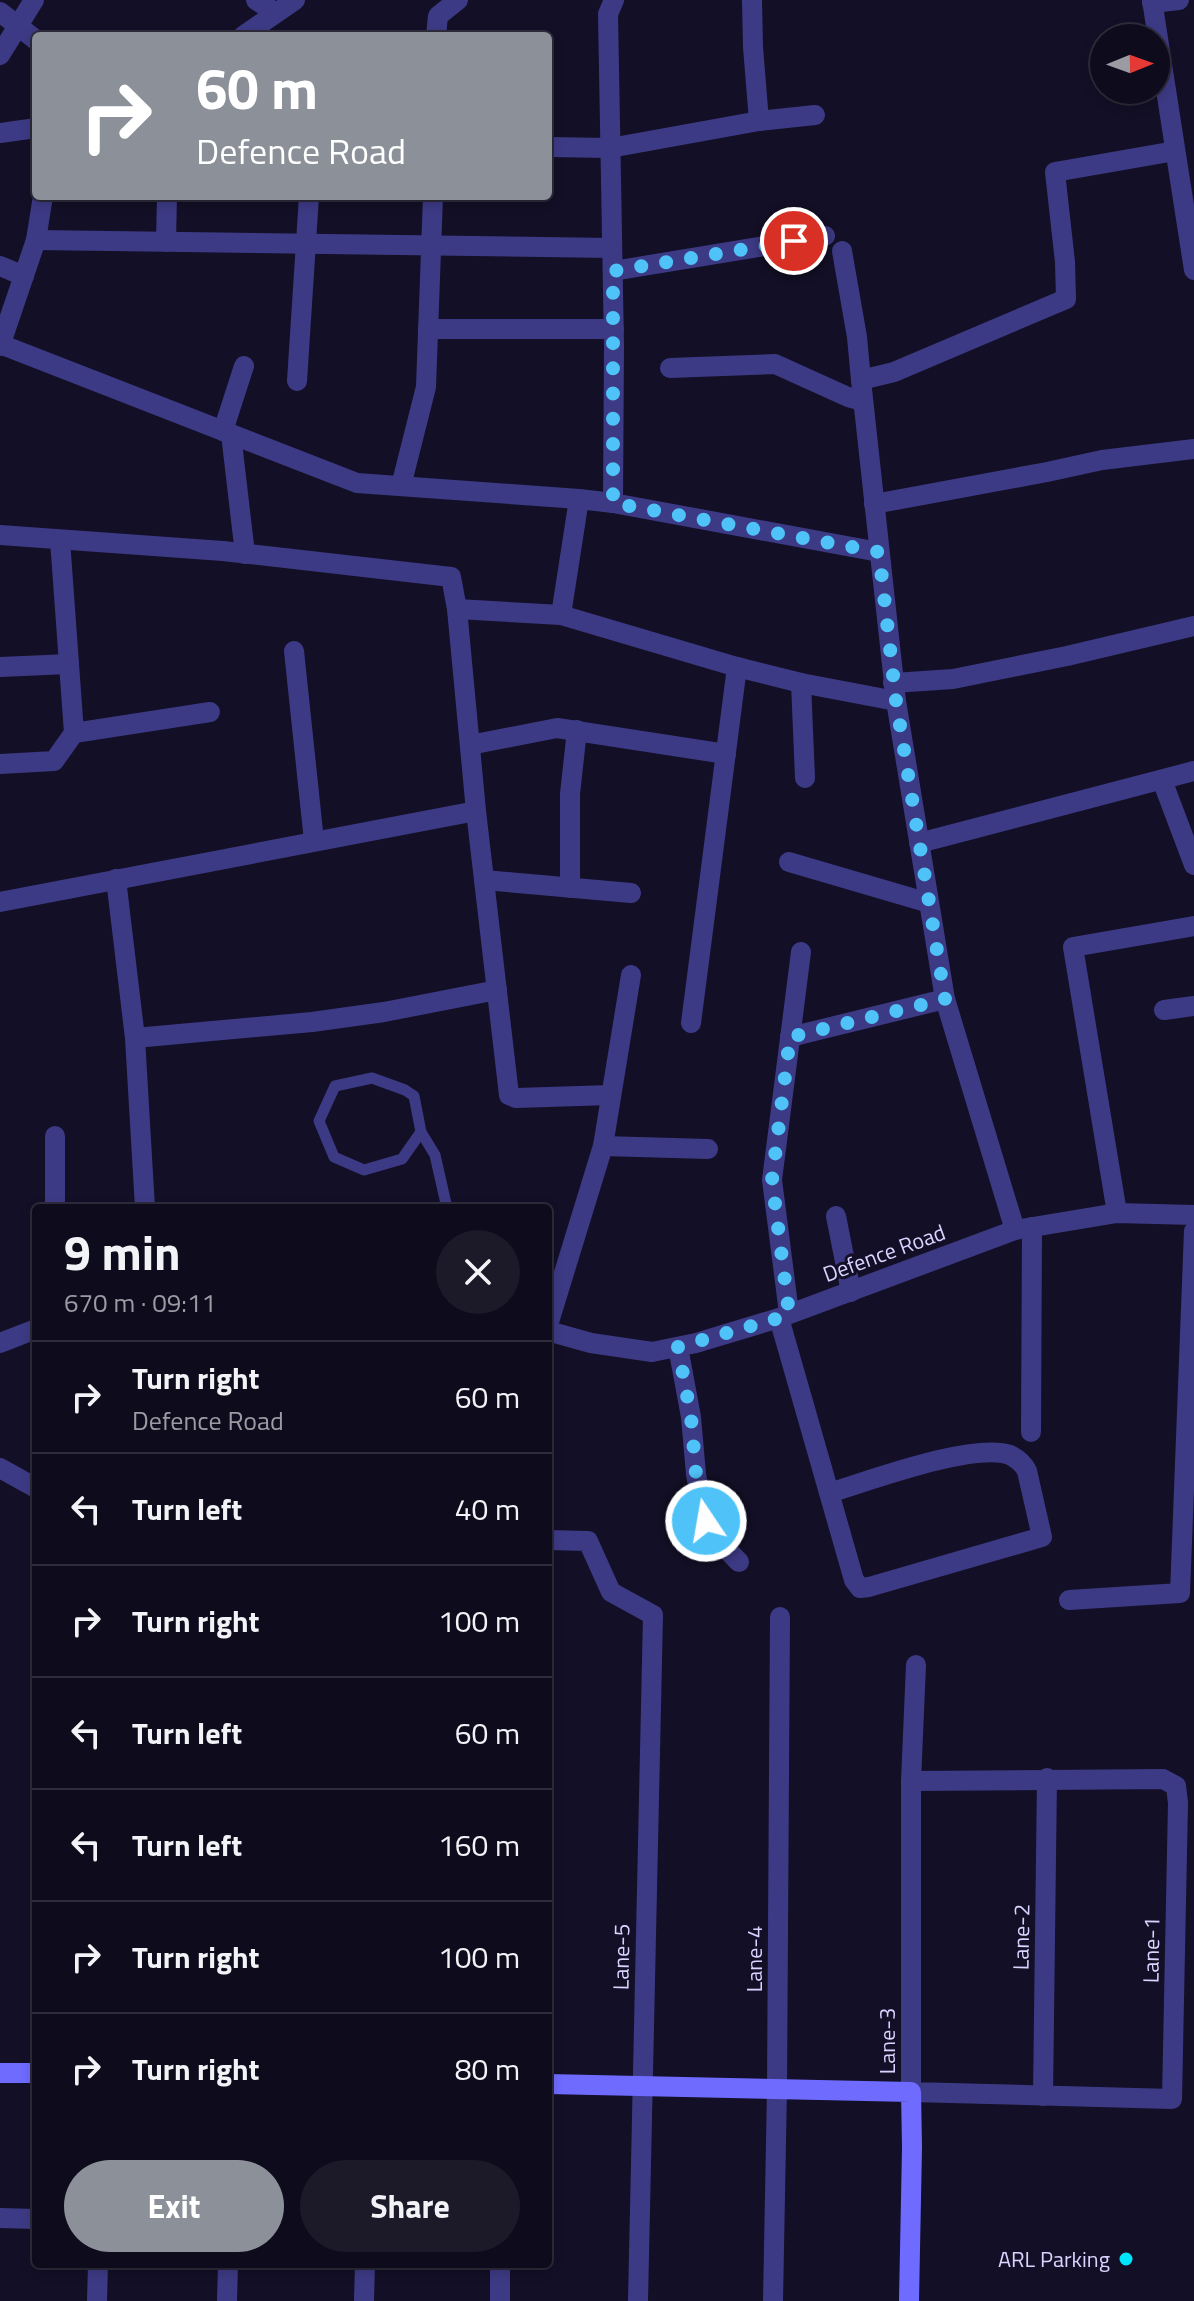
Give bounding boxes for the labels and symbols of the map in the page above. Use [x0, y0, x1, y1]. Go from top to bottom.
north arrow [1090, 24, 1170, 104]
pin [760, 207, 828, 275]
street label: Defence Road [818, 1215, 950, 1291]
position arrow [664, 1479, 748, 1563]
street label: Lane-2 [1003, 1903, 1039, 1971]
street label: Lane-1 [1133, 1916, 1169, 1984]
street label: Lane-5 [603, 1923, 639, 1991]
street label: Lane-4 [737, 1926, 771, 1992]
street label: Lane-3 [870, 2008, 904, 2074]
place label: ARL Parking [998, 2242, 1110, 2276]
marker: ARL Parking [1117, 2250, 1135, 2268]

